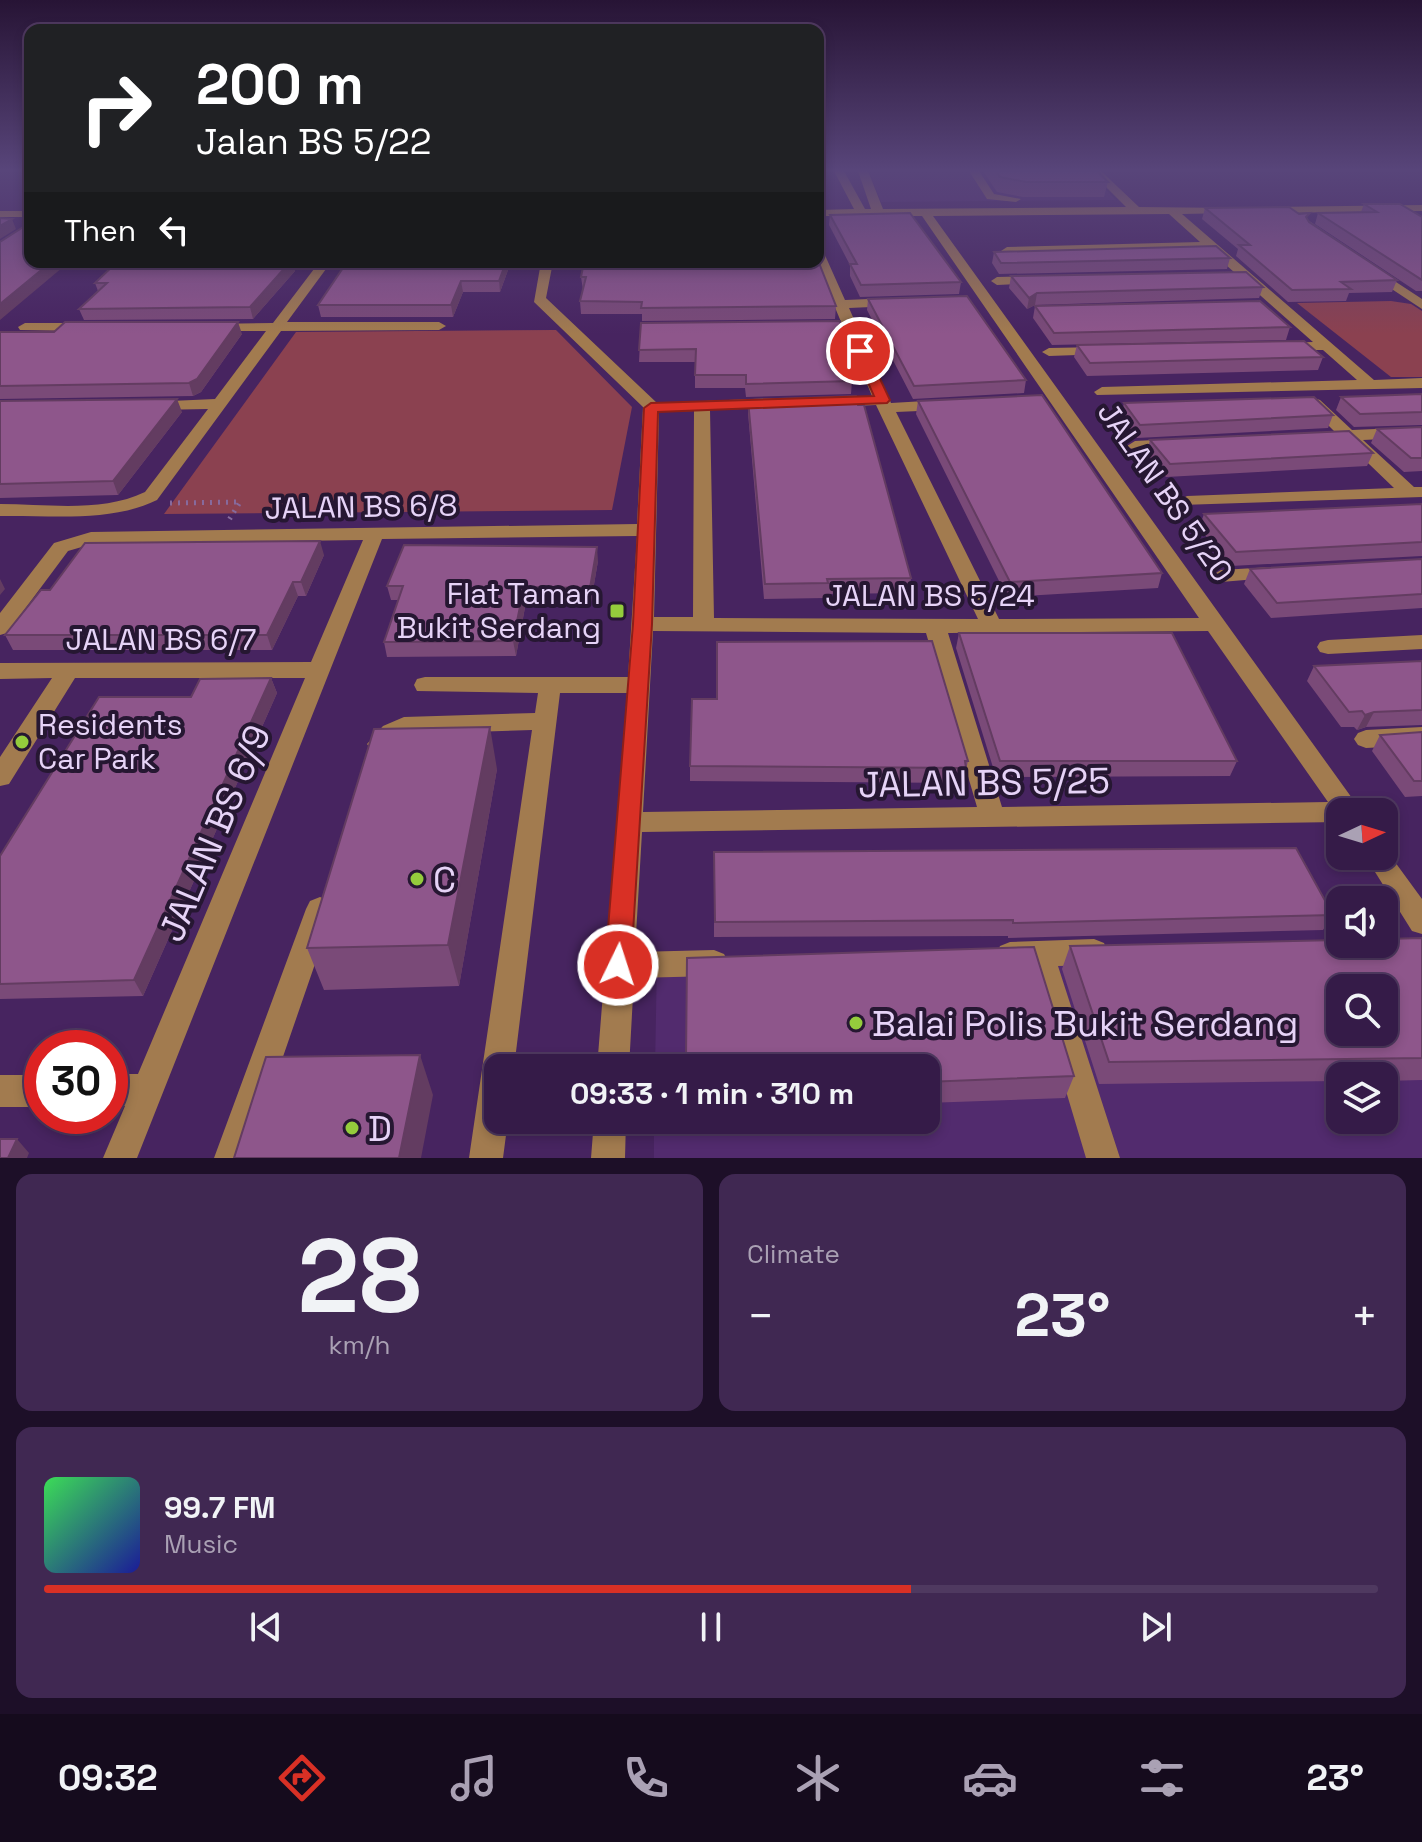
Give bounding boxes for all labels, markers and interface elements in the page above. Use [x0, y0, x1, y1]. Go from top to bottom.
text: 200 m [196, 49, 364, 120]
icon: right [64, 56, 168, 160]
text: Jalan BS 5/22 [196, 119, 431, 165]
icon: left [152, 208, 196, 252]
text: Then [64, 211, 136, 250]
pin [826, 317, 894, 385]
icon: arrive [838, 329, 882, 373]
street label: JALAN BS 5/20 [1089, 394, 1242, 589]
street label: JALAN BS 6/8 [264, 485, 458, 528]
place label: Flat Taman Bukit Serdang [397, 574, 601, 647]
street label: JALAN BS 5/24 [825, 576, 1035, 615]
marker: Flat Taman Bukit Serdang [608, 602, 626, 620]
street label: JALAN BS 6/7 [65, 620, 257, 659]
place label: Residents Car Park [38, 705, 183, 778]
street label: JALAN BS 6/9 [149, 718, 281, 949]
marker: Residents Car Park [13, 733, 31, 751]
street label: JALAN BS 5/25 [858, 758, 1110, 808]
north arrow [1326, 798, 1398, 870]
map controls [1326, 798, 1398, 1134]
place label: C [433, 857, 456, 903]
marker: C [408, 870, 426, 888]
button: sound [1326, 886, 1398, 958]
position arrow [576, 923, 660, 1007]
button: search [1326, 974, 1398, 1046]
place label: Balai Polis Bukit Serdang [872, 1001, 1298, 1047]
marker: Balai Polis Bukit Serdang [847, 1014, 865, 1032]
speed limit sign: 30 [24, 1030, 128, 1134]
button: layers [1326, 1062, 1398, 1134]
text: 09:33 · 1 min · 310 m [570, 1074, 854, 1113]
place label: D [368, 1106, 392, 1152]
marker: D [343, 1119, 361, 1137]
text: 28 [297, 1210, 422, 1342]
text: Climate [747, 1237, 840, 1271]
text: 23° [1015, 1277, 1110, 1354]
text: − [747, 1288, 774, 1344]
text: + [1351, 1288, 1378, 1344]
text: km/h [329, 1328, 390, 1362]
text: 99.7 FM [164, 1488, 275, 1527]
text: Music [164, 1527, 238, 1561]
icon: previous [244, 1605, 288, 1649]
icon: pause [689, 1605, 733, 1649]
icon: next [1134, 1605, 1178, 1649]
icon: directions [274, 1750, 330, 1806]
icon: music [446, 1750, 502, 1806]
icon: phone [618, 1750, 674, 1806]
icon: climate [790, 1750, 846, 1806]
icon: car [962, 1750, 1018, 1806]
icon: filters [1134, 1750, 1190, 1806]
text: 09:32 [58, 1755, 158, 1801]
text: 23° [1306, 1755, 1364, 1801]

